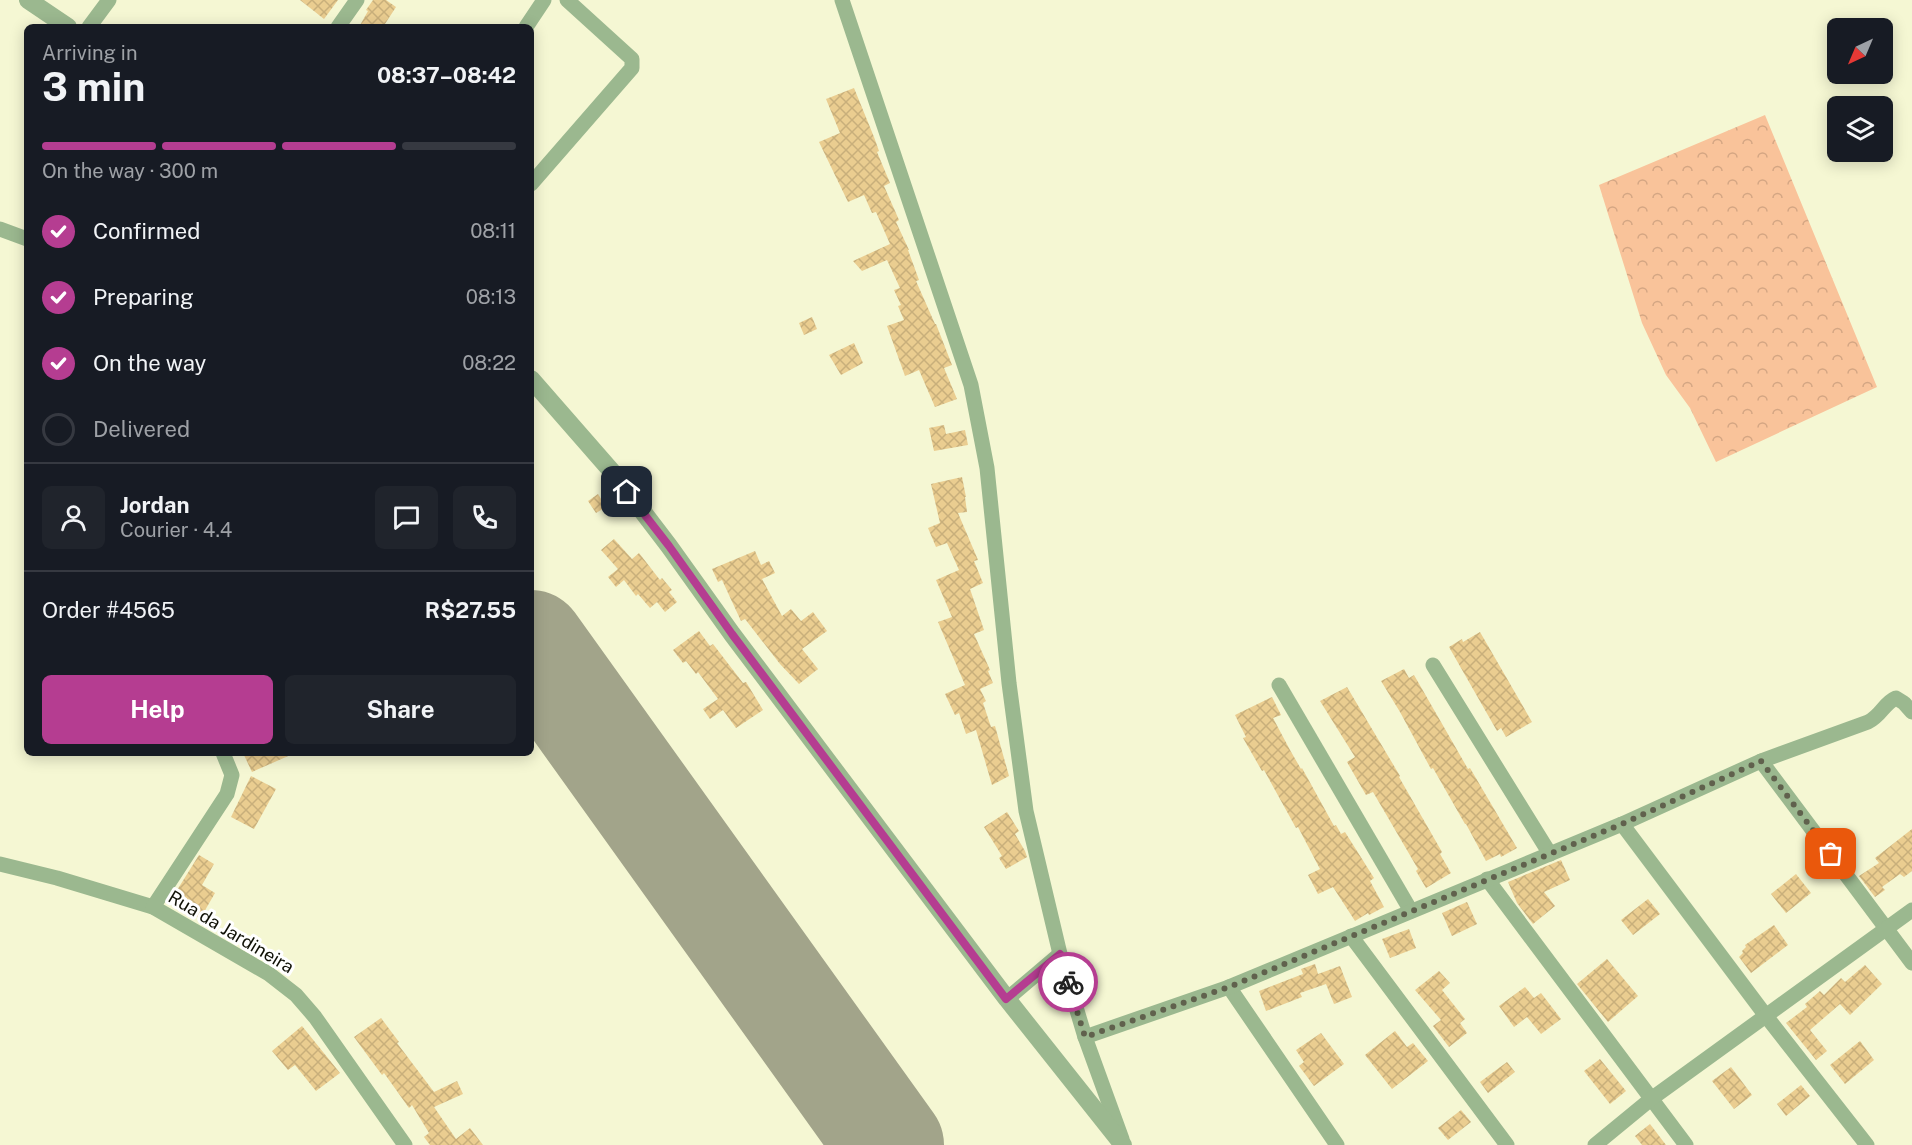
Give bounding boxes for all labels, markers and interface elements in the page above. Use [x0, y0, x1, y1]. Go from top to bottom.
north arrow [1827, 18, 1893, 84]
map controls [1827, 18, 1893, 162]
text: Arriving in [42, 41, 137, 65]
text: 08:37–08:42 [377, 62, 516, 88]
text: 3 min [42, 64, 145, 110]
button: layers [1827, 96, 1893, 162]
text: On the way · 300 m [42, 159, 218, 183]
icon: check [42, 215, 75, 248]
text: Confirmed [93, 218, 200, 244]
text: 08:11 [470, 219, 516, 243]
icon: check [42, 281, 75, 314]
text: Preparing [93, 284, 194, 310]
text: 08:13 [466, 285, 516, 309]
icon: check [42, 347, 75, 380]
text: On the way [93, 350, 206, 376]
text: 08:22 [462, 351, 516, 375]
text: Delivered [93, 416, 190, 442]
pin [601, 466, 652, 517]
icon: home [610, 475, 643, 508]
button: person [42, 486, 105, 549]
button: chat [375, 486, 438, 549]
button: phone [453, 486, 516, 549]
text: Jordan [120, 492, 189, 518]
text: Courier · 4.4 [120, 518, 232, 542]
text: Order #4565 [42, 597, 175, 623]
text: R$27.55 [425, 597, 516, 623]
button: Help [42, 675, 273, 744]
button: Share [285, 675, 516, 744]
pin [1805, 828, 1856, 879]
icon: bag [1814, 837, 1847, 870]
street label: Rua da Jardineira [165, 886, 298, 977]
courier [1038, 952, 1098, 1012]
icon: bike [1052, 966, 1085, 999]

